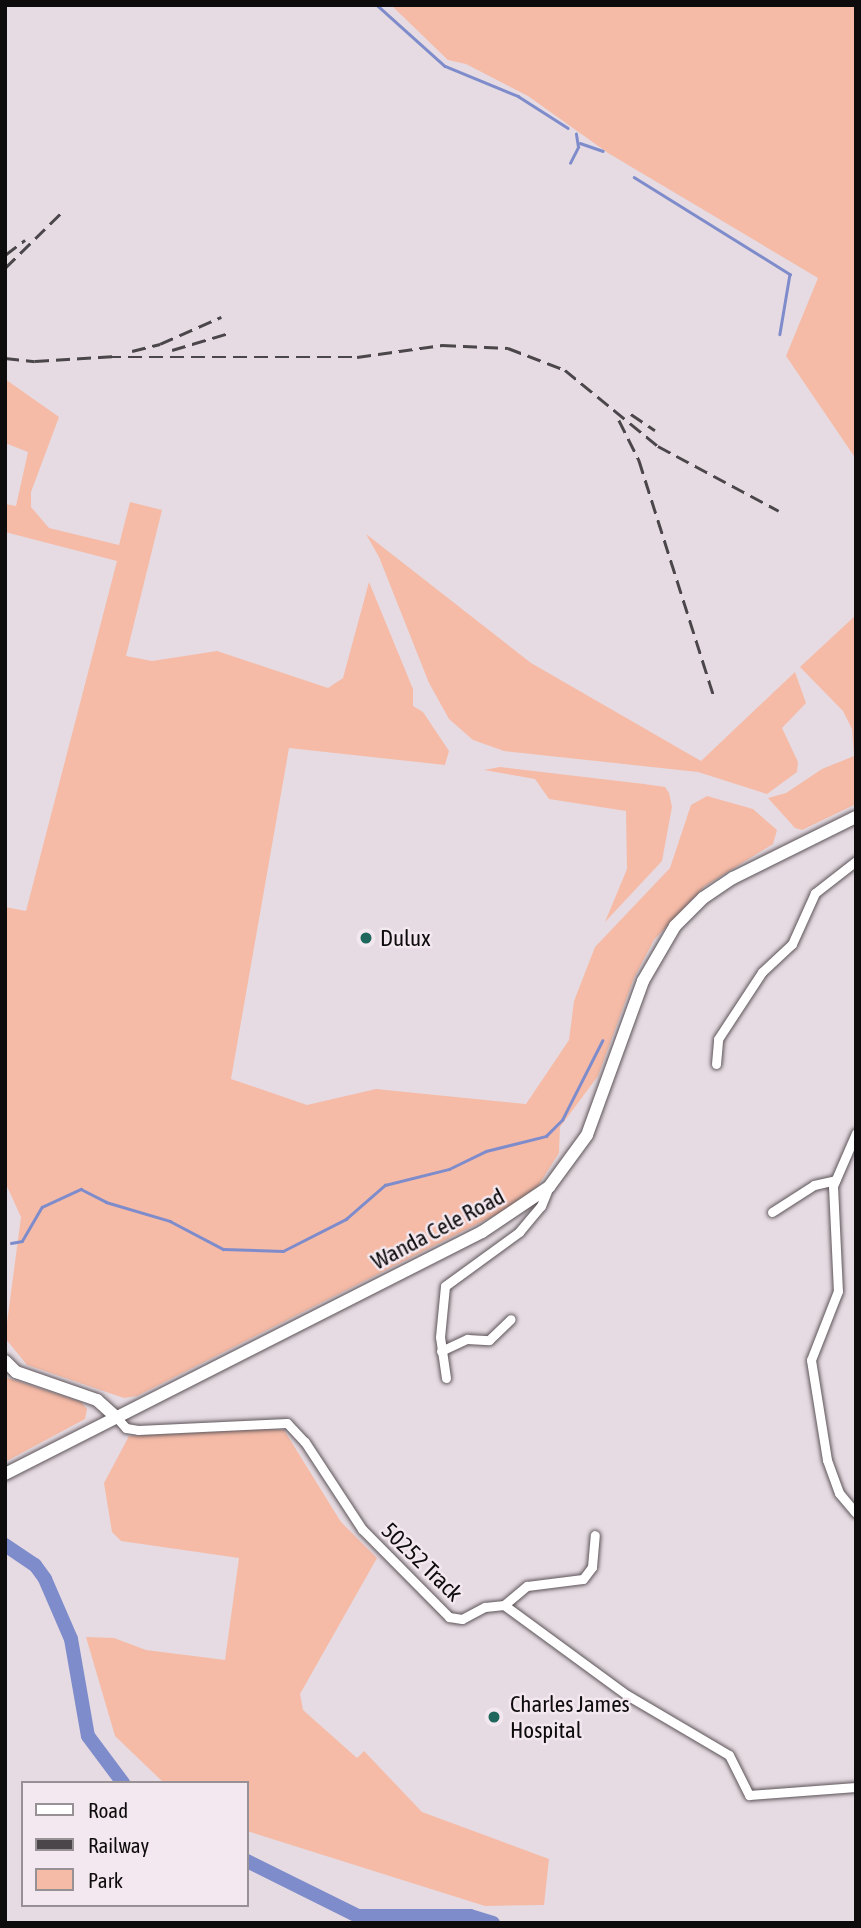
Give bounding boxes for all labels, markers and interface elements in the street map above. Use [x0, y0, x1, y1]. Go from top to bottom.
place label: Dulux [380, 924, 430, 952]
marker: Dulux [358, 930, 374, 946]
street label: Wanda Cele Road [367, 1182, 509, 1276]
street label: 50252 Track [376, 1517, 468, 1607]
place label: Charles James Hospital [510, 1690, 630, 1744]
marker: Charles James Hospital [484, 1707, 504, 1727]
legend [21, 1781, 248, 1907]
text: Road [88, 1798, 128, 1822]
text: Railway [88, 1833, 149, 1857]
text: Park [88, 1868, 123, 1892]

